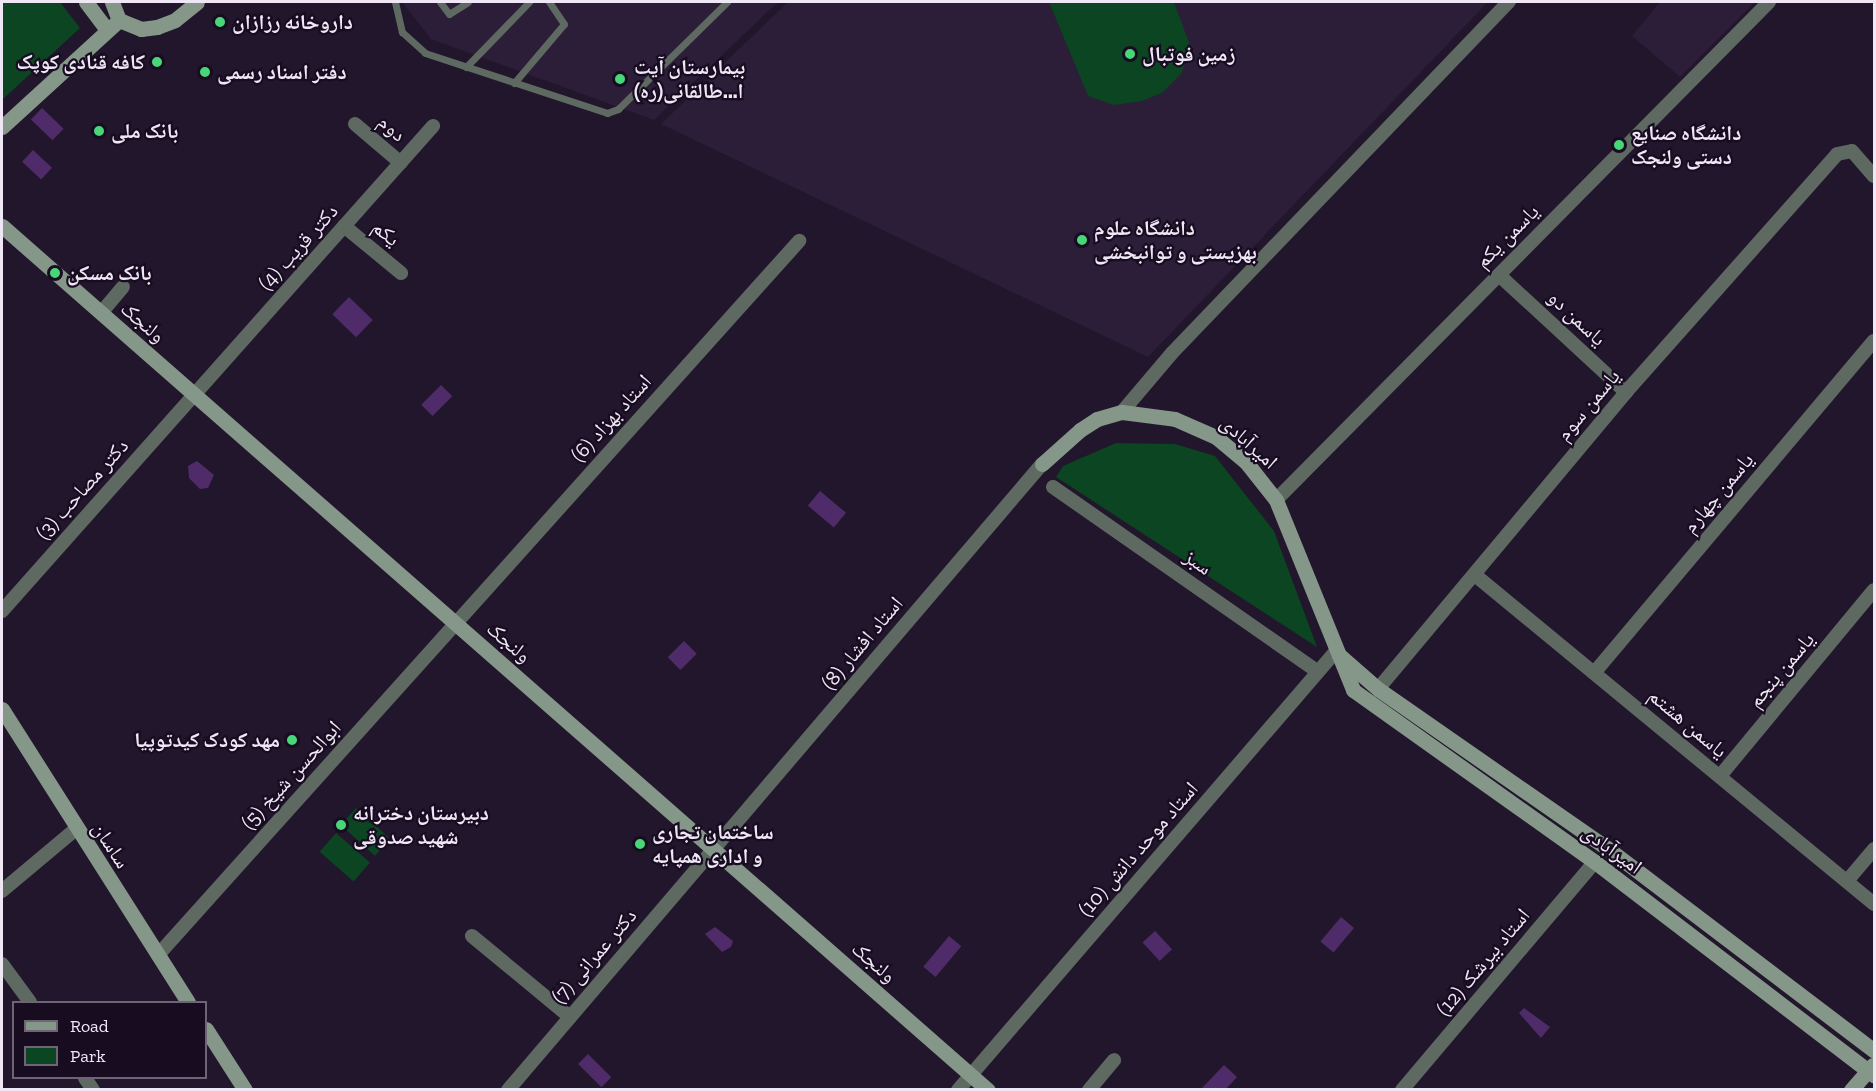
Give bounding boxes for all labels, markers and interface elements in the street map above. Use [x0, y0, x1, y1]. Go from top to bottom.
place label: داروخانه رزازان [232, 9, 353, 35]
marker: داروخانه رزازان [213, 15, 227, 29]
place label: زمین فوتبال [1142, 41, 1235, 67]
marker: زمین فوتبال [1123, 47, 1137, 61]
place label: کافه قنادی کوپک [17, 49, 145, 75]
place label: بیمارستان آیت ا...طالقانی(ره) [634, 54, 745, 104]
marker: کافه قنادی کوپک [150, 55, 164, 69]
place label: دفتر اسناد رسمی [217, 59, 347, 85]
marker: دفتر اسناد رسمی [198, 65, 212, 79]
marker: بیمارستان آیت ا...طالقانی(ره) [611, 70, 629, 88]
street label: دوم [373, 109, 411, 147]
place label: بانک ملی [111, 118, 178, 144]
place label: دانشگاه صنایع دستى ولنجک [1631, 120, 1741, 170]
marker: بانک ملی [92, 124, 106, 138]
marker: دانشگاه صنایع دستى ولنجک [1612, 138, 1626, 152]
street label: دکتر قریب (4) [253, 199, 343, 295]
street label: یاسمن یکم [1470, 199, 1544, 273]
street label: یکم [367, 214, 405, 252]
place label: دانشگاه علوم بهزیستی و توانبخشی [1094, 215, 1257, 265]
marker: دانشگاه علوم بهزیستی و توانبخشی [1075, 233, 1089, 247]
place label: بانک مسکن [67, 260, 152, 286]
marker: بانک مسکن [48, 266, 62, 280]
street label: یاسمن دو [1543, 285, 1611, 351]
street label: ولنجک [116, 296, 170, 348]
street label: یاسمن سوم [1551, 364, 1625, 446]
street label: استاد بهزاد (6) [565, 369, 657, 467]
street label: امیرآبادی [1215, 410, 1283, 474]
street label: دکتر مصاحب (3) [30, 434, 134, 544]
street label: یاسمن چهارم [1677, 448, 1759, 538]
street label: سبز [1179, 544, 1217, 580]
street label: استاد افشار (8) [816, 591, 908, 695]
street label: ولنجک [482, 616, 536, 668]
street label: یاسمن پنجم [1742, 627, 1820, 713]
street label: یاسمن هشتم [1643, 683, 1733, 763]
street label: ابوالحسن شیخ (5) [236, 716, 346, 834]
place label: مهد کودک کیدتوپیا [134, 727, 280, 753]
marker: مهد کودک کیدتوپیا [285, 733, 299, 747]
street label: استاد موحد دانش (10) [1073, 777, 1203, 921]
place label: دبیرستان دخترانه شهید صدوقی [353, 800, 489, 850]
street label: ساسان [87, 817, 135, 873]
marker: دبیرستان دخترانه شهید صدوقی [334, 818, 348, 832]
place label: ساختمان تجاری و اداری همپایه [652, 819, 774, 869]
street label: امیرآبادی [1577, 819, 1647, 879]
marker: ساختمان تجاری و اداری همپایه [633, 837, 647, 851]
street label: دکتر عمرانی (7) [546, 903, 642, 1009]
street label: استاد بیرشک (12) [1431, 903, 1535, 1021]
street label: ولنجک [847, 936, 901, 988]
legend [12, 1001, 207, 1079]
text: Road [70, 1015, 109, 1037]
text: Park [70, 1045, 106, 1067]

